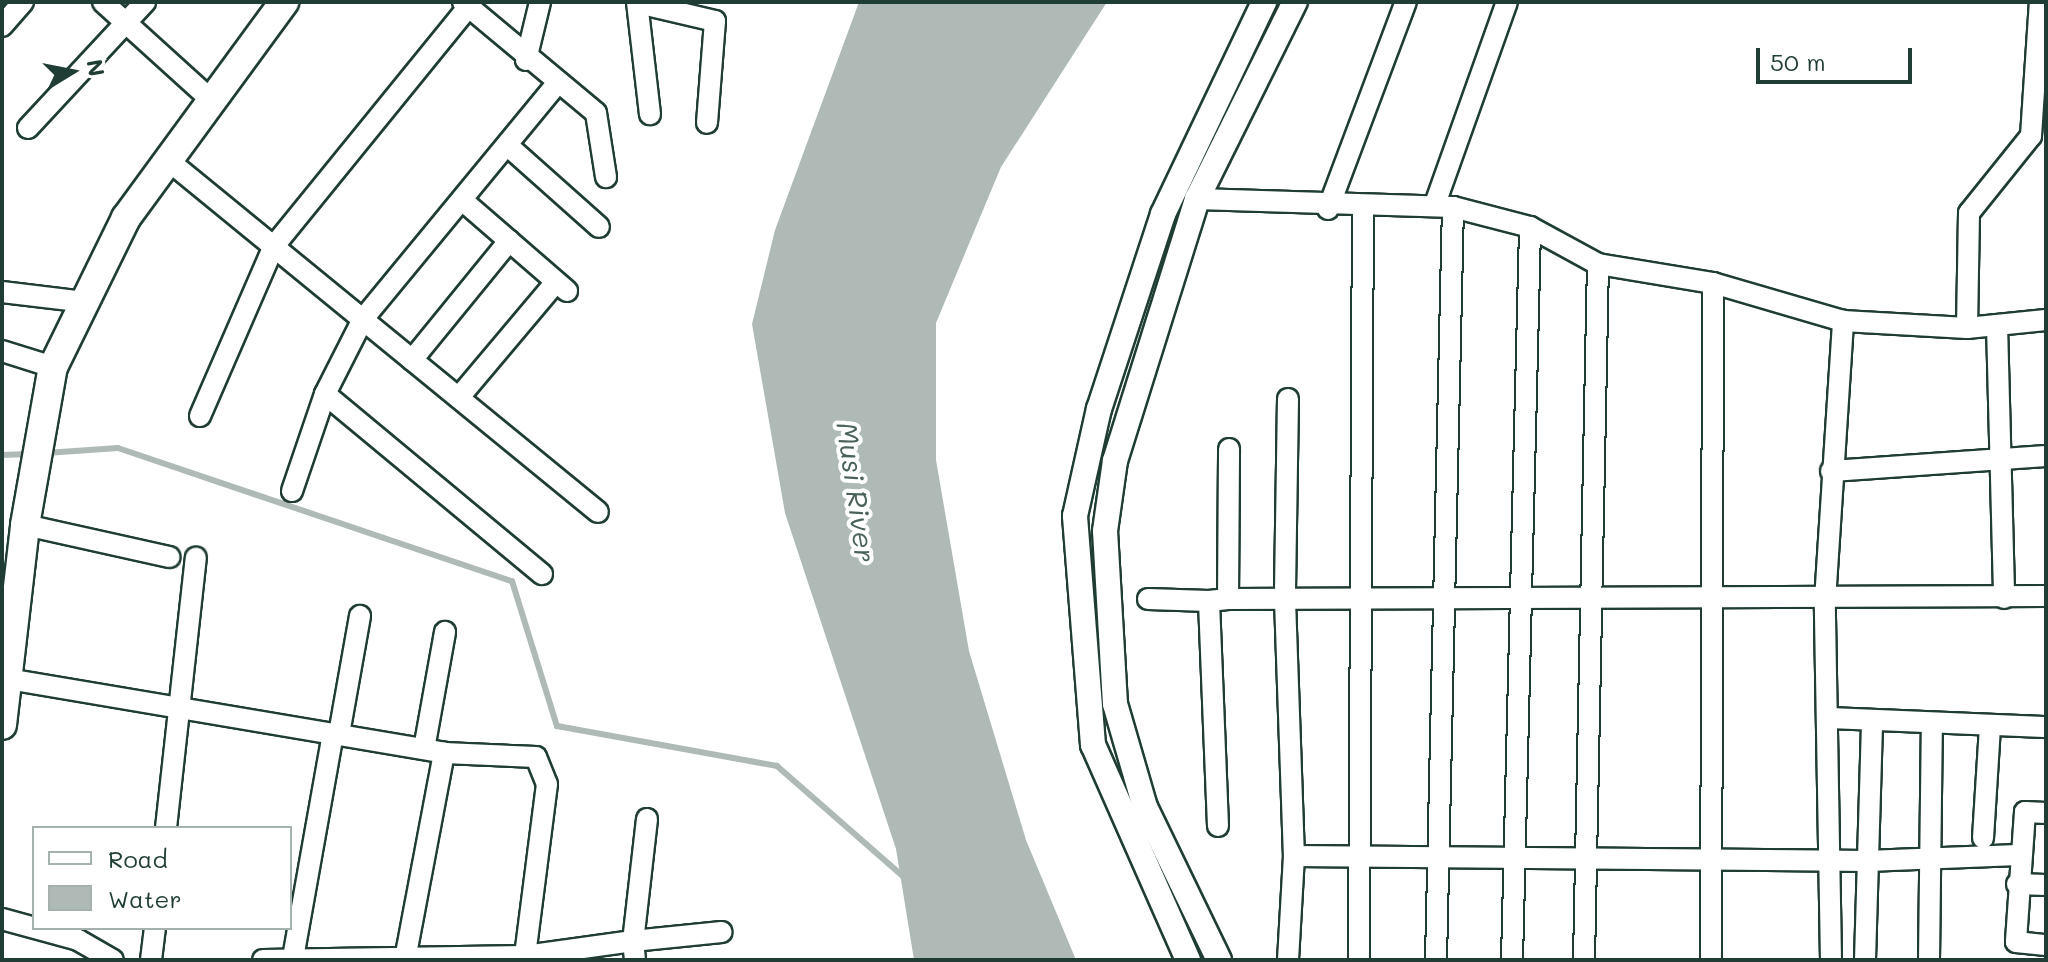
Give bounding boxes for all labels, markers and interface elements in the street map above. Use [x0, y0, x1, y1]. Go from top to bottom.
north arrow [32, 32, 112, 112]
scale bar [1760, 32, 1916, 82]
text: 50 m [1770, 46, 1826, 77]
text: N [80, 57, 112, 78]
water label: Musi River [831, 420, 883, 564]
legend [32, 826, 292, 930]
text: Road [108, 843, 168, 874]
text: Water [108, 883, 182, 914]

